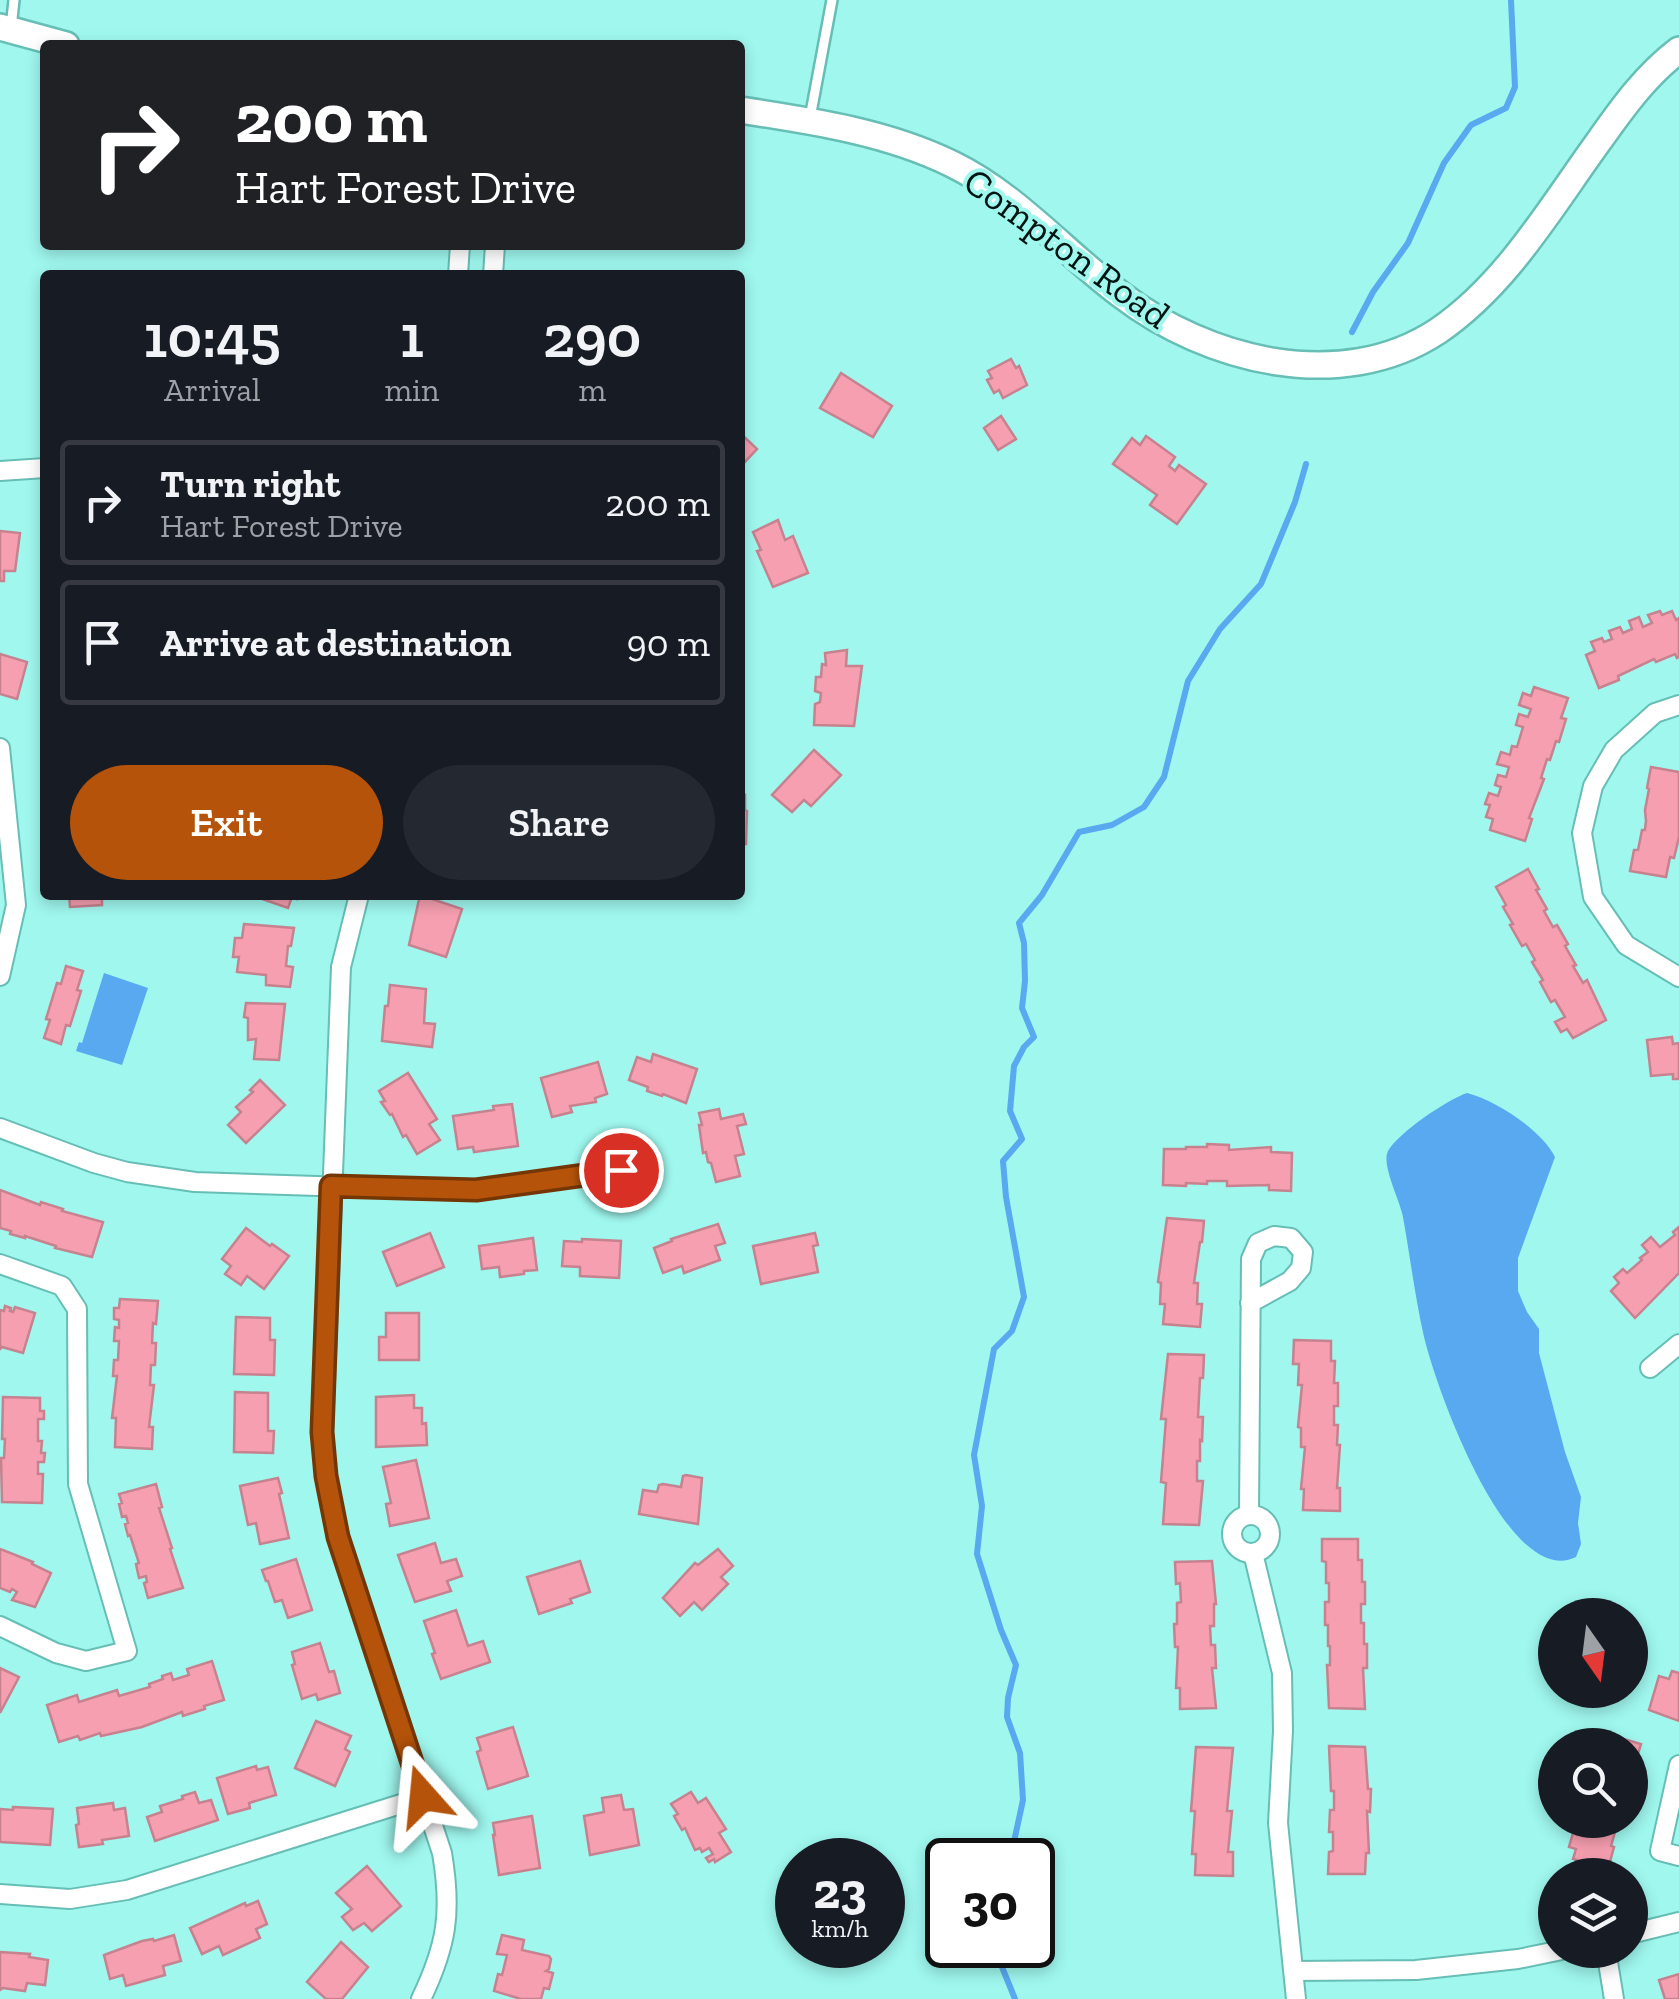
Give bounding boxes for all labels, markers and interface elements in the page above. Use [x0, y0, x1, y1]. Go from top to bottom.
text: 200 m [235, 76, 428, 160]
icon: right [70, 80, 200, 210]
street label: Compton Road [955, 158, 1179, 338]
text: Hart Forest Drive [235, 161, 576, 215]
text: 10:45 [144, 300, 281, 372]
text: 1 [400, 300, 424, 372]
text: 290 [543, 300, 641, 372]
text: Arrival [164, 371, 260, 409]
text: min [385, 371, 439, 409]
text: m [578, 371, 606, 409]
text: Turn right [160, 461, 340, 507]
icon: right [75, 475, 130, 530]
text: 200 m [605, 480, 710, 526]
text: Hart Forest Drive [160, 507, 402, 545]
icon: arrive [75, 615, 130, 670]
text: Arrive at destination [160, 620, 511, 666]
text: 90 m [627, 620, 710, 666]
button: Exit [70, 765, 383, 880]
button: Share [403, 765, 715, 880]
pin [579, 1128, 664, 1213]
icon: arrive [594, 1143, 649, 1198]
north arrow [1538, 1598, 1648, 1708]
map controls [1538, 1598, 1648, 1968]
button: search [1538, 1728, 1648, 1838]
position arrow [371, 1744, 475, 1848]
speed limit sign: 30 [925, 1838, 1055, 1968]
button: layers [1538, 1858, 1648, 1968]
text: 23 [813, 1861, 867, 1921]
text: km/h [811, 1913, 869, 1943]

